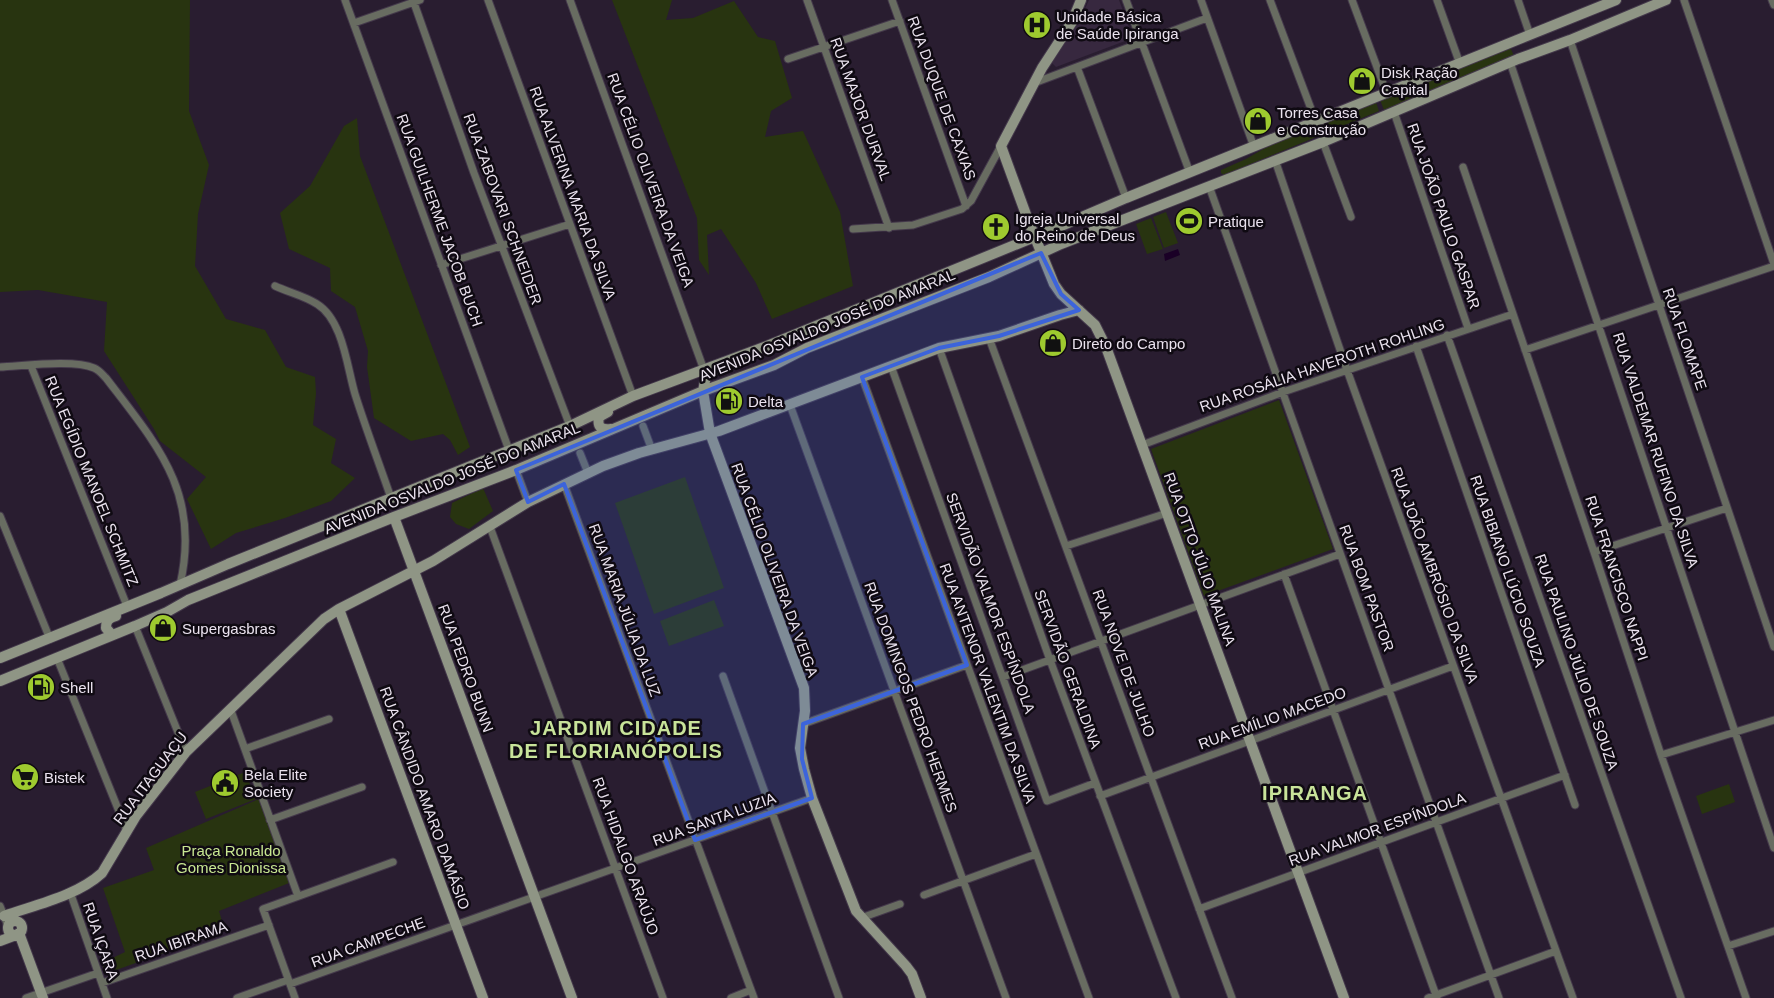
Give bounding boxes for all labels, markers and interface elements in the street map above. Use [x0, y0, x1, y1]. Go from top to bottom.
place label: Unidade Básica de Saúde Ipiranga [1056, 8, 1179, 42]
hospital icon: Unidade Básica de Saúde Ipiranga [1022, 10, 1052, 40]
street label: RUA DUQUE DE CAXIAS [904, 14, 980, 182]
street label: RUA MAJOR DURVAL [827, 35, 895, 183]
place label: Disk Ração Capital [1381, 64, 1458, 98]
shop icon: Disk Ração Capital [1347, 66, 1377, 96]
street label: RUA CÉLIO OLIVEIRA DA VEIGA [604, 71, 698, 289]
street label: RUA ALVERINA MARIA DA SILVA [526, 84, 620, 302]
place label: Torres Casa e Construção [1277, 104, 1366, 138]
shop icon: Torres Casa e Construção [1243, 106, 1273, 136]
street label: RUA GUILHERME JACOB BUCH [394, 111, 486, 329]
street label: RUA ZABOVARI SCHNEIDER [460, 111, 546, 307]
street label: RUA JOÃO PAULO GASPAR [1404, 121, 1484, 311]
sports icon: Pratique [1174, 206, 1204, 236]
place label: Igreja Universal do Reino de Deus [1015, 210, 1135, 244]
church icon: Igreja Universal do Reino de Deus [981, 212, 1011, 242]
place label: Pratique [1208, 213, 1264, 230]
street label: AVENIDA OSVALDO JOSÉ DO AMARAL [697, 266, 957, 384]
street label: RUA FLOMAPE [1660, 286, 1710, 392]
street label: RUA ROSÁLIA HAVEROTH ROHLING [1197, 315, 1447, 415]
shop icon: Direto do Campo [1038, 328, 1068, 358]
street label: RUA VALDEMAR RUFINO DA SILVA [1610, 330, 1702, 570]
place label: Direto do Campo [1072, 335, 1185, 352]
street label: RUA EGÍDIO MANOEL SCHMITZ [42, 373, 142, 589]
fuel station icon: Delta [714, 386, 744, 416]
place label: Delta [748, 393, 784, 410]
street label: AVENIDA OSVALDO JOSÉ DO AMARAL [322, 419, 582, 537]
street label: RUA CÉLIO OLIVEIRA DA VEIGA [728, 461, 822, 679]
street label: RUA JOÃO AMBRÓSIO DA SILVA [1388, 465, 1482, 685]
street label: RUA OTTO JÚLIO MALINA [1161, 470, 1239, 648]
street label: RUA BIBIANO LÚCIO SOUZA [1467, 473, 1549, 669]
street label: SERVIDÃO VALMOR ESPÍNDOLA [943, 490, 1039, 716]
street label: RUA FRANCISCO NAPPI [1582, 493, 1652, 663]
street label: RUA MARIA JÚLIA DA LUZ [586, 521, 664, 699]
street label: RUA BOM PASTOR [1336, 522, 1398, 654]
street label: RUA PAULINO JÚLIO DE SOUZA [1532, 552, 1622, 772]
street label: RUA ANTENOR VALENTIM DA SILVA [937, 561, 1039, 805]
street label: RUA DOMINGOS PEDRO HERMES [861, 579, 961, 815]
street label: SERVIDÃO GERALDINA [1031, 587, 1105, 751]
street label: RUA NOVE DE JULHO [1089, 587, 1159, 739]
street label: RUA PEDRO BUNN [435, 602, 497, 734]
shop icon: Supergasbras [148, 613, 178, 643]
place label: Supergasbras [182, 620, 275, 637]
fuel station icon: Shell [26, 672, 56, 702]
place label: Shell [60, 679, 93, 696]
street label: RUA EMÍLIO MACEDO [1196, 683, 1348, 753]
street label: RUA CÂNDIDO AMARO DAMÁSIO [377, 684, 473, 912]
district label: JARDIM CIDADE DE FLORIANÓPOLIS [509, 717, 723, 762]
street label: RUA ITAGUAÇU [110, 728, 190, 828]
supermarket icon: Bistek [10, 762, 40, 792]
place label: Bela Elite Society [244, 766, 307, 800]
public building icon: Bela Elite Society [210, 768, 240, 798]
place label: Bistek [44, 769, 85, 786]
street label: RUA HIDALGO ARAÚJO [590, 775, 662, 937]
district label: IPIRANGA [1262, 782, 1368, 804]
street label: RUA SANTA LUZIA [650, 789, 778, 849]
street label: RUA VALMOR ESPÍNDOLA [1286, 789, 1468, 869]
park label: Praça Ronaldo Gomes Dionissa [176, 842, 287, 876]
street label: RUA IÇARA [80, 900, 122, 982]
street label: RUA CAMPECHE [309, 913, 427, 971]
street label: RUA IBIRAMA [133, 917, 229, 965]

